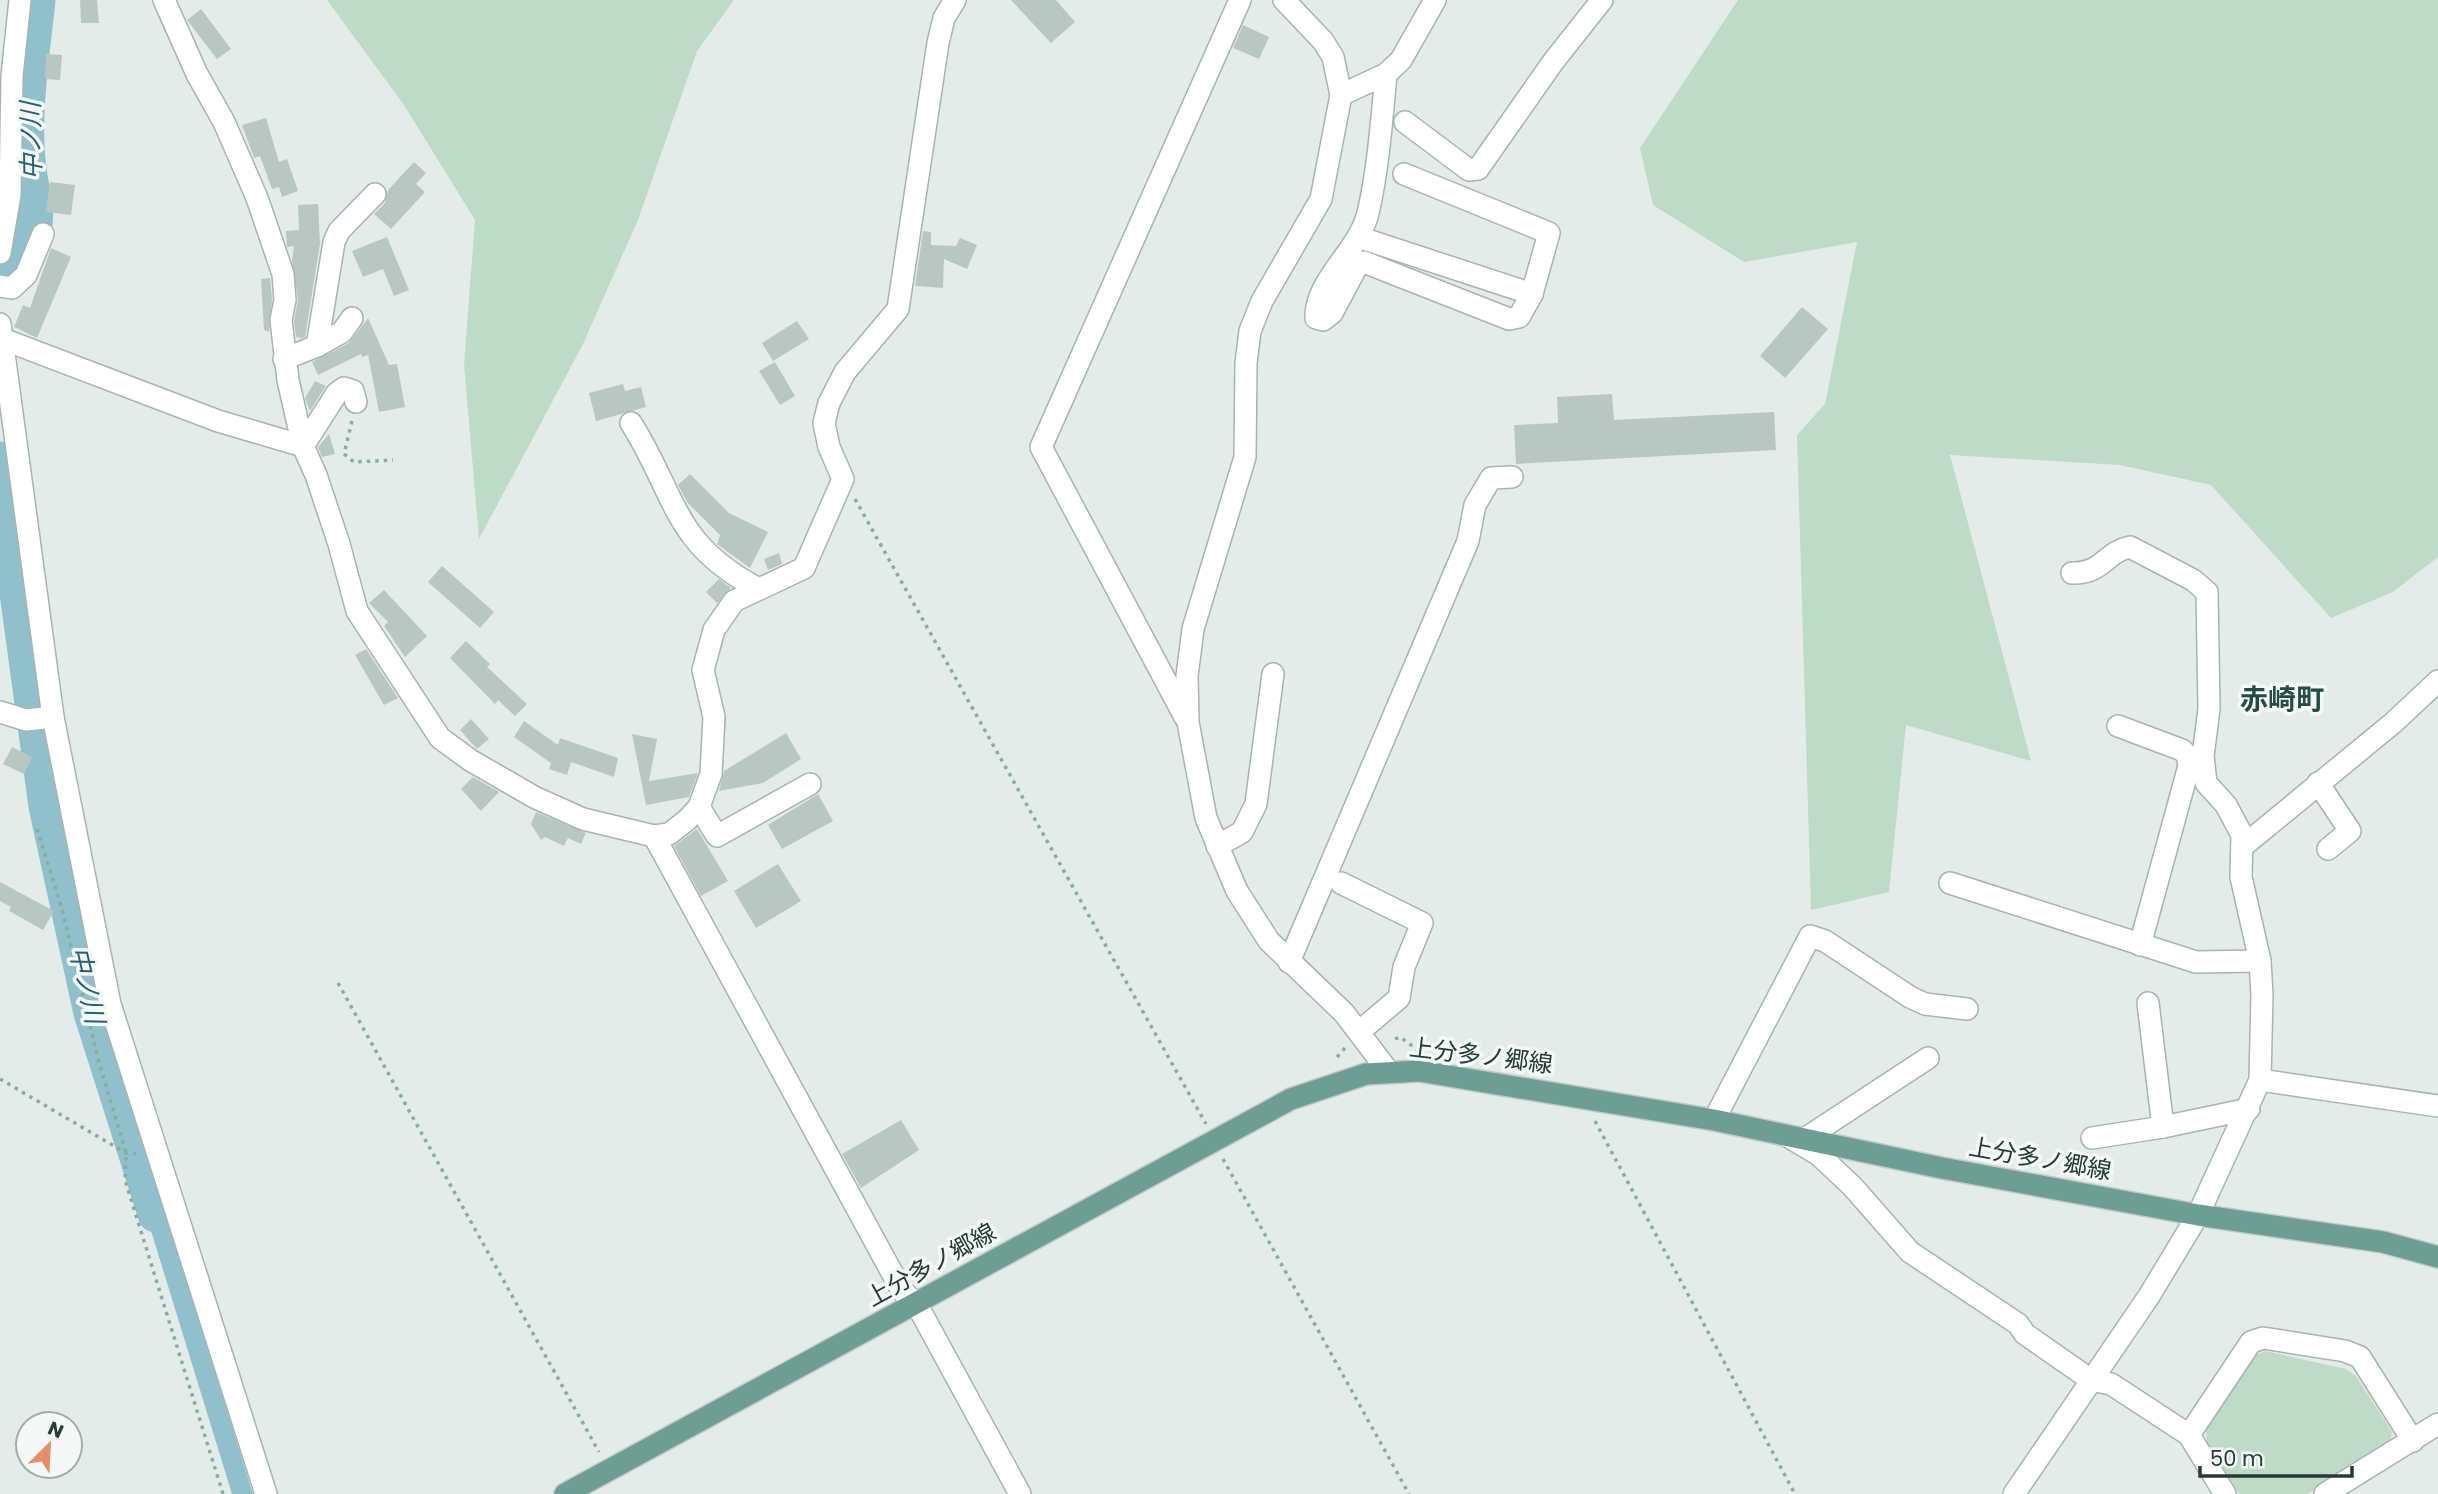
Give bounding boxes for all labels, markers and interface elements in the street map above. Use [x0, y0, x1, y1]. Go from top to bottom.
water label: 中ノ川 [12, 99, 50, 180]
district label: 赤崎町 [2240, 680, 2324, 719]
water label: 中ノ川 [61, 943, 114, 1030]
street label: 上分多ノ郷線 [1408, 1030, 1555, 1081]
street label: 上分多ノ郷線 [1966, 1130, 2114, 1187]
street label: 上分多ノ郷線 [860, 1215, 1002, 1314]
north arrow [14, 1410, 84, 1480]
text: N [44, 1415, 68, 1445]
scale bar [2200, 1434, 2352, 1478]
text: 50 m [2210, 1444, 2264, 1473]

